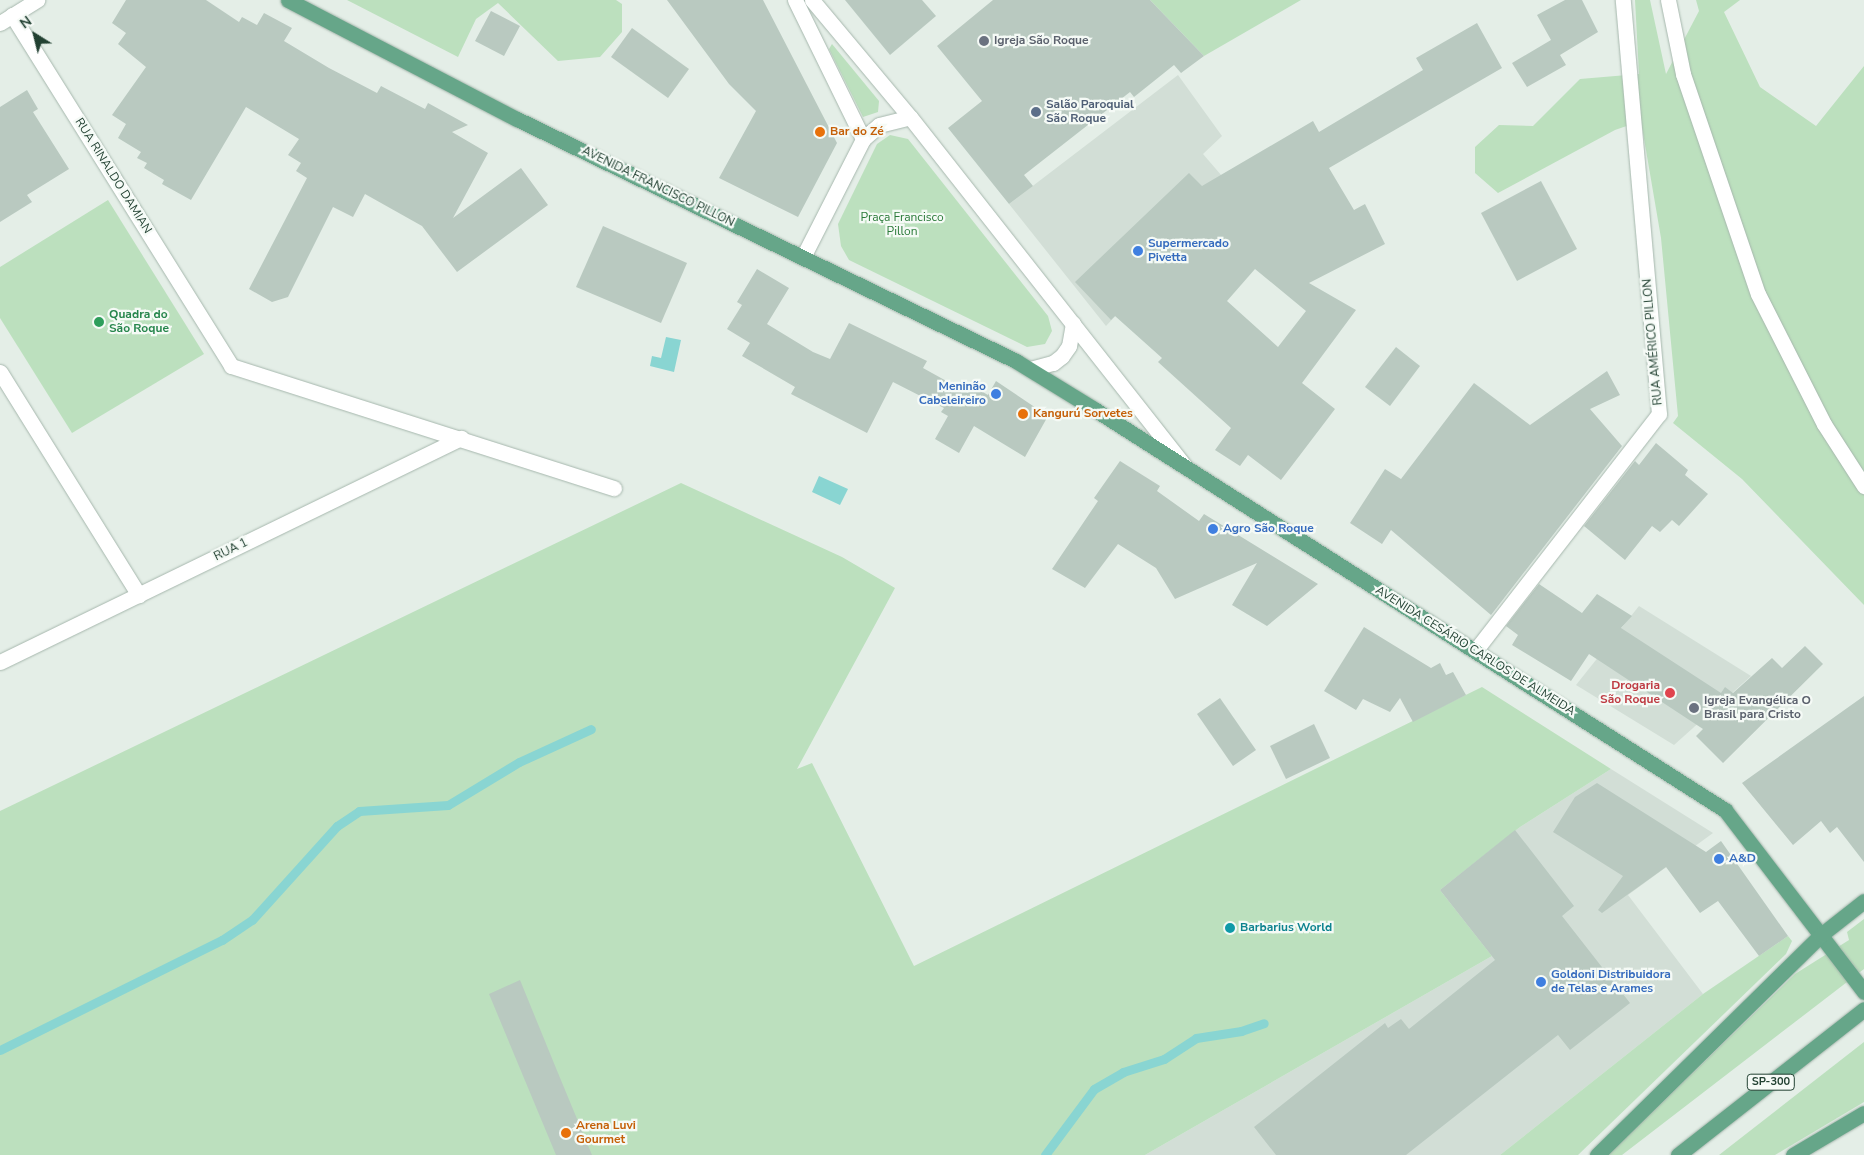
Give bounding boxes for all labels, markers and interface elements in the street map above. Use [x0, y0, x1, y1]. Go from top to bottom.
north arrow [10, 10, 60, 60]
text: N [16, 12, 36, 33]
place label: Igreja São Roque [994, 34, 1089, 48]
marker: Igreja São Roque [978, 35, 990, 47]
place label: Salão Paroquial São Roque [1046, 98, 1134, 126]
marker: Salão Paroquial São Roque [1030, 106, 1042, 118]
street label: RUA RINALDO DAMIAN [72, 116, 154, 236]
place label: Bar do Zé [830, 125, 884, 139]
marker: Bar do Zé [814, 126, 826, 138]
street label: AVENIDA FRANCISCO PILLON [579, 144, 737, 230]
park label: Praça Francisco Pillon [860, 211, 944, 239]
place label: Supermercado Pivetta [1148, 237, 1229, 265]
marker: Supermercado Pivetta [1132, 245, 1144, 257]
street label: RUA AMÉRICO PILLON [1640, 278, 1666, 406]
place label: Quadra do São Roque [109, 308, 169, 336]
marker: Quadra do São Roque [93, 316, 105, 328]
place label: Meninão Cabeleireiro [919, 380, 986, 408]
marker: Meninão Cabeleireiro [990, 388, 1002, 400]
place label: Kangurú Sorvetes [1033, 407, 1133, 421]
marker: Kangurú Sorvetes [1017, 408, 1029, 420]
place label: Agro São Roque [1223, 522, 1314, 536]
marker: Agro São Roque [1207, 523, 1219, 535]
street label: RUA 1 [212, 536, 250, 564]
street label: AVENIDA CESÁRIO CARLOS DE ALMEIDA [1372, 583, 1578, 719]
place label: Drogaria São Roque [1600, 679, 1660, 707]
marker: Drogaria São Roque [1664, 687, 1676, 699]
place label: Igreja Evangélica O Brasil para Cristo [1704, 694, 1811, 722]
marker: Igreja Evangélica O Brasil para Cristo [1688, 702, 1700, 714]
place label: A&D [1729, 852, 1756, 866]
marker: A&D [1713, 853, 1725, 865]
place label: Barbarius World [1240, 921, 1332, 935]
marker: Barbarius World [1224, 922, 1236, 934]
place label: Goldoni Distribuidora de Telas e Arames [1551, 968, 1671, 996]
marker: Goldoni Distribuidora de Telas e Arames [1535, 976, 1547, 988]
road number: SP-300 [1746, 1074, 1796, 1090]
place label: Arena Luvi Gourmet [576, 1119, 636, 1147]
marker: Arena Luvi Gourmet [560, 1127, 572, 1139]

